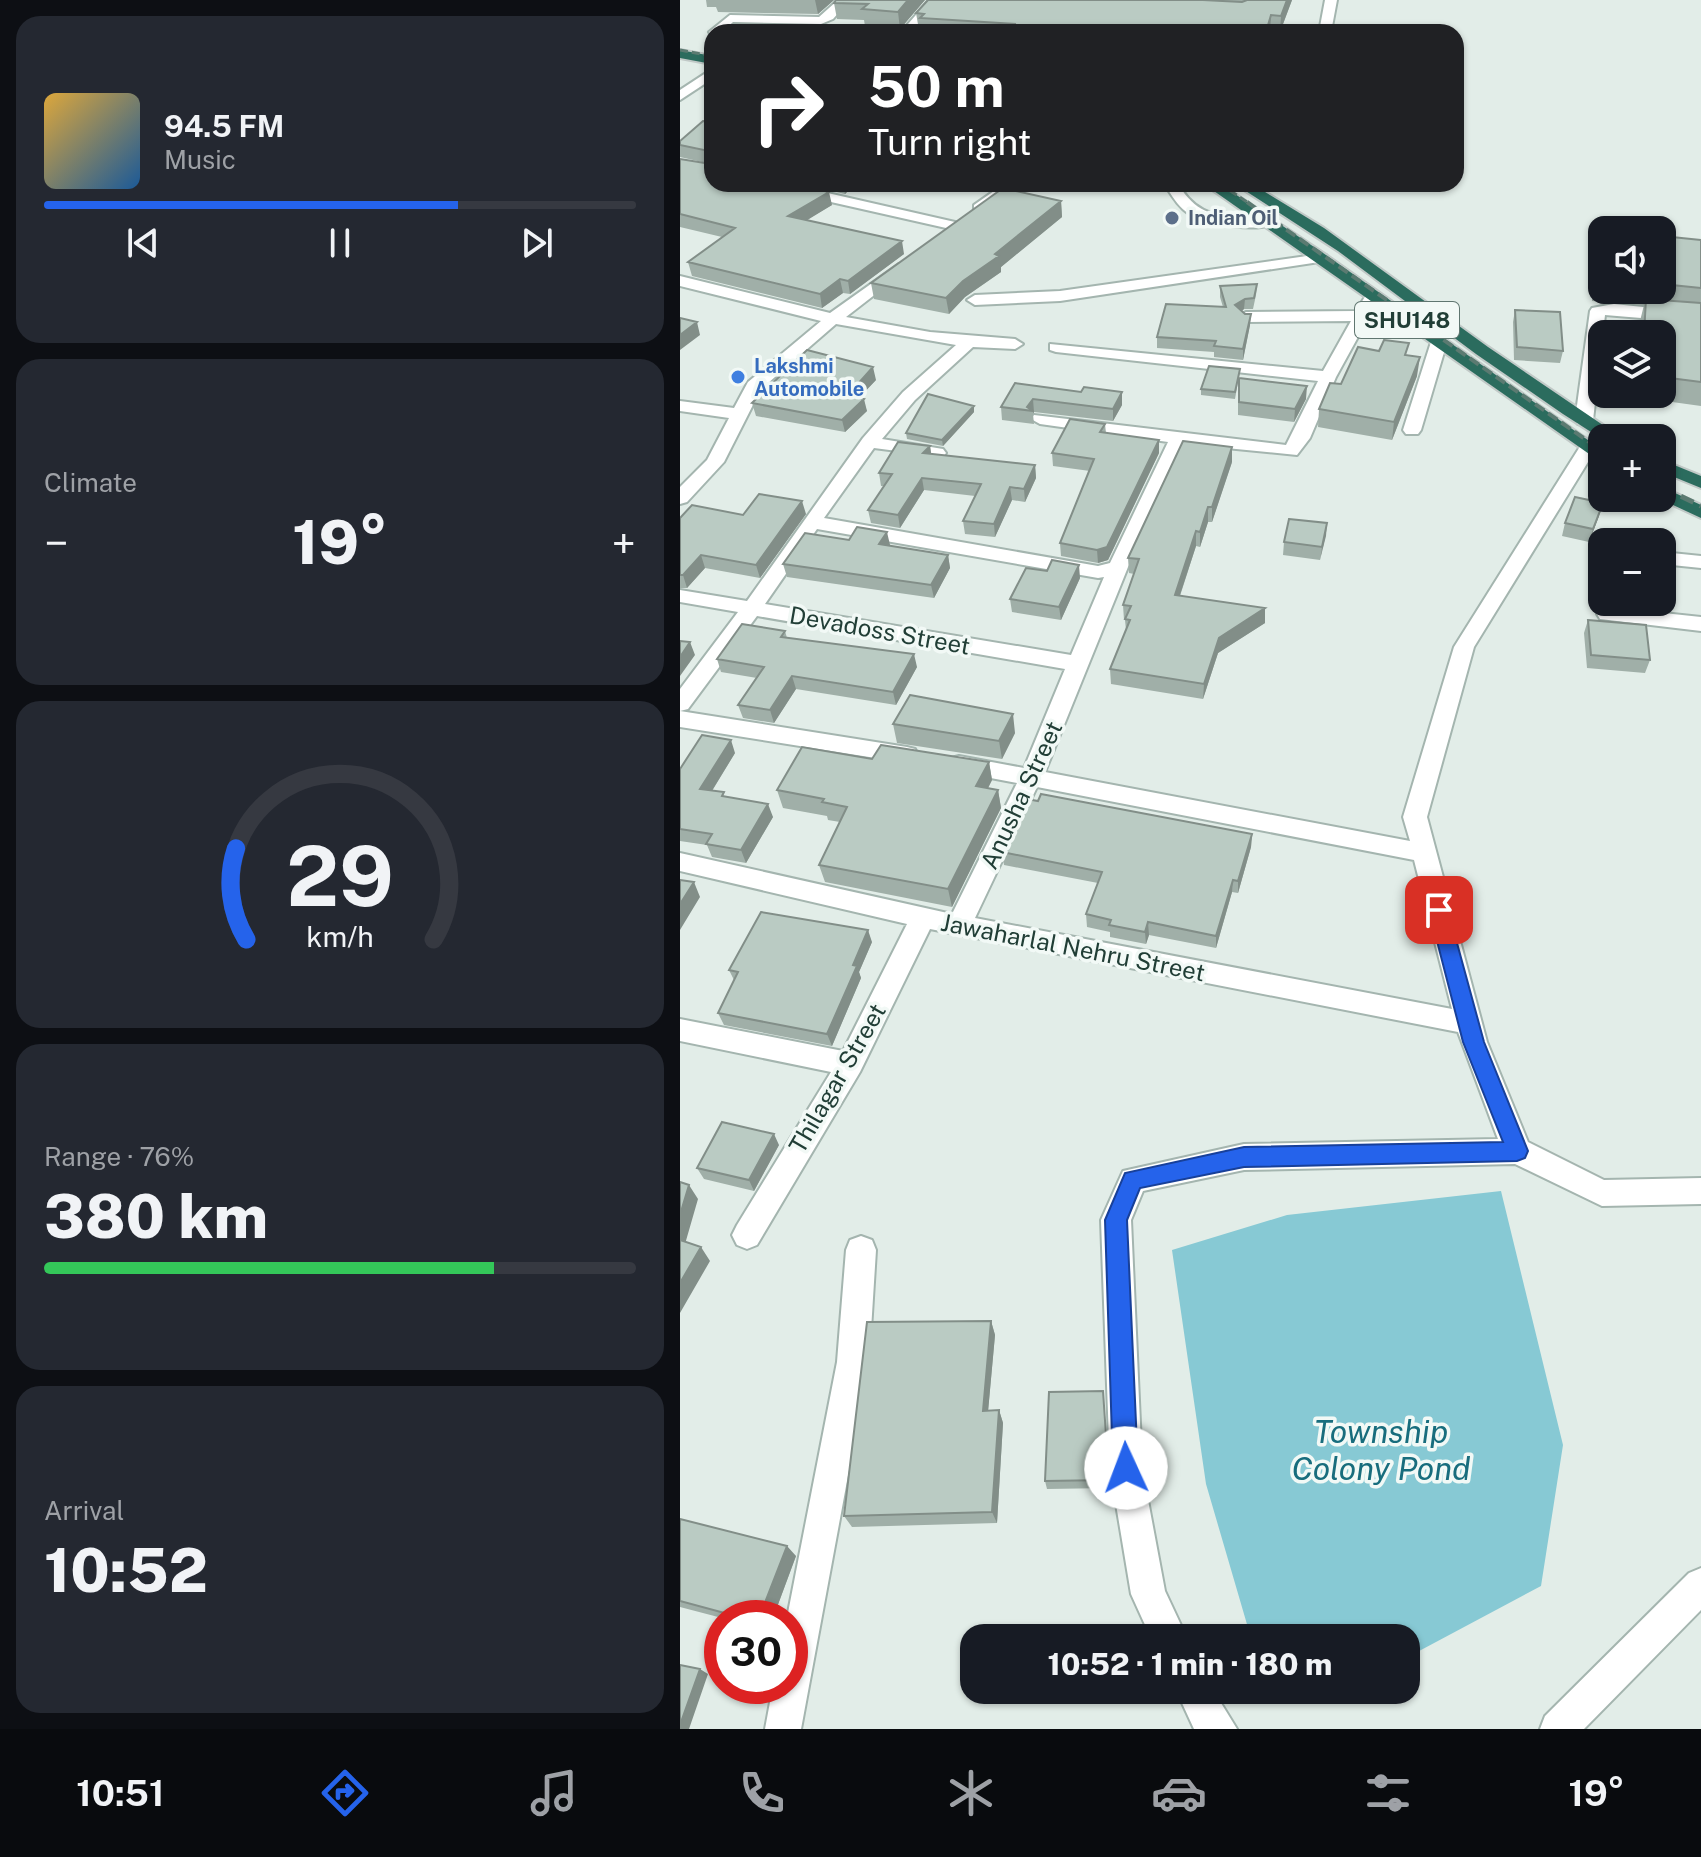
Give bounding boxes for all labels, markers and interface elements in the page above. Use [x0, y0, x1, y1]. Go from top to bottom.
text: 50 m [868, 54, 1005, 120]
icon: right [736, 56, 840, 160]
text: 94.5 FM [164, 108, 284, 144]
text: Turn right [868, 121, 1031, 163]
text: Music [164, 144, 236, 175]
place label: Indian Oil [1188, 206, 1278, 230]
marker: Indian Oil [1163, 209, 1181, 227]
map controls [1588, 216, 1676, 616]
button: sound [1588, 216, 1676, 304]
icon: previous [121, 221, 165, 265]
icon: pause [318, 221, 362, 265]
icon: next [515, 221, 559, 265]
road number: SHU148 [1355, 302, 1459, 338]
button: layers [1588, 320, 1676, 408]
place label: Lakshmi Automobile [754, 354, 864, 401]
marker: Lakshmi Automobile [729, 368, 747, 386]
button: + [1588, 424, 1676, 512]
text: Climate [44, 467, 137, 498]
text: 19° [292, 507, 388, 578]
text: − [44, 517, 68, 569]
text: + [612, 517, 636, 569]
button: − [1588, 528, 1676, 616]
street label: Devadoss Street [787, 600, 973, 660]
street label: Anusha Street [975, 717, 1067, 873]
text: 29 [286, 827, 394, 925]
pin [1405, 876, 1473, 944]
icon: arrive [1417, 888, 1461, 932]
street label: Jawaharlal Nehru Street [939, 908, 1207, 986]
text: km/h [306, 921, 374, 954]
street label: Thilagar Street [783, 998, 891, 1158]
text: Range · 76% [44, 1141, 194, 1172]
text: 380 km [44, 1181, 268, 1252]
water label: Township Colony Pond [1291, 1413, 1471, 1487]
position arrow [1084, 1426, 1168, 1510]
text: Arrival [44, 1495, 124, 1526]
text: 10:52 [44, 1535, 208, 1606]
speed limit sign: 30 [704, 1600, 808, 1704]
text: 10:52 · 1 min · 180 m [1048, 1646, 1332, 1682]
icon: directions [317, 1765, 373, 1821]
icon: music [526, 1765, 582, 1821]
icon: phone [734, 1765, 790, 1821]
icon: climate [943, 1765, 999, 1821]
icon: car [1151, 1765, 1207, 1821]
icon: filters [1360, 1765, 1416, 1821]
text: 10:51 [76, 1772, 164, 1814]
text: 19° [1568, 1772, 1625, 1814]

